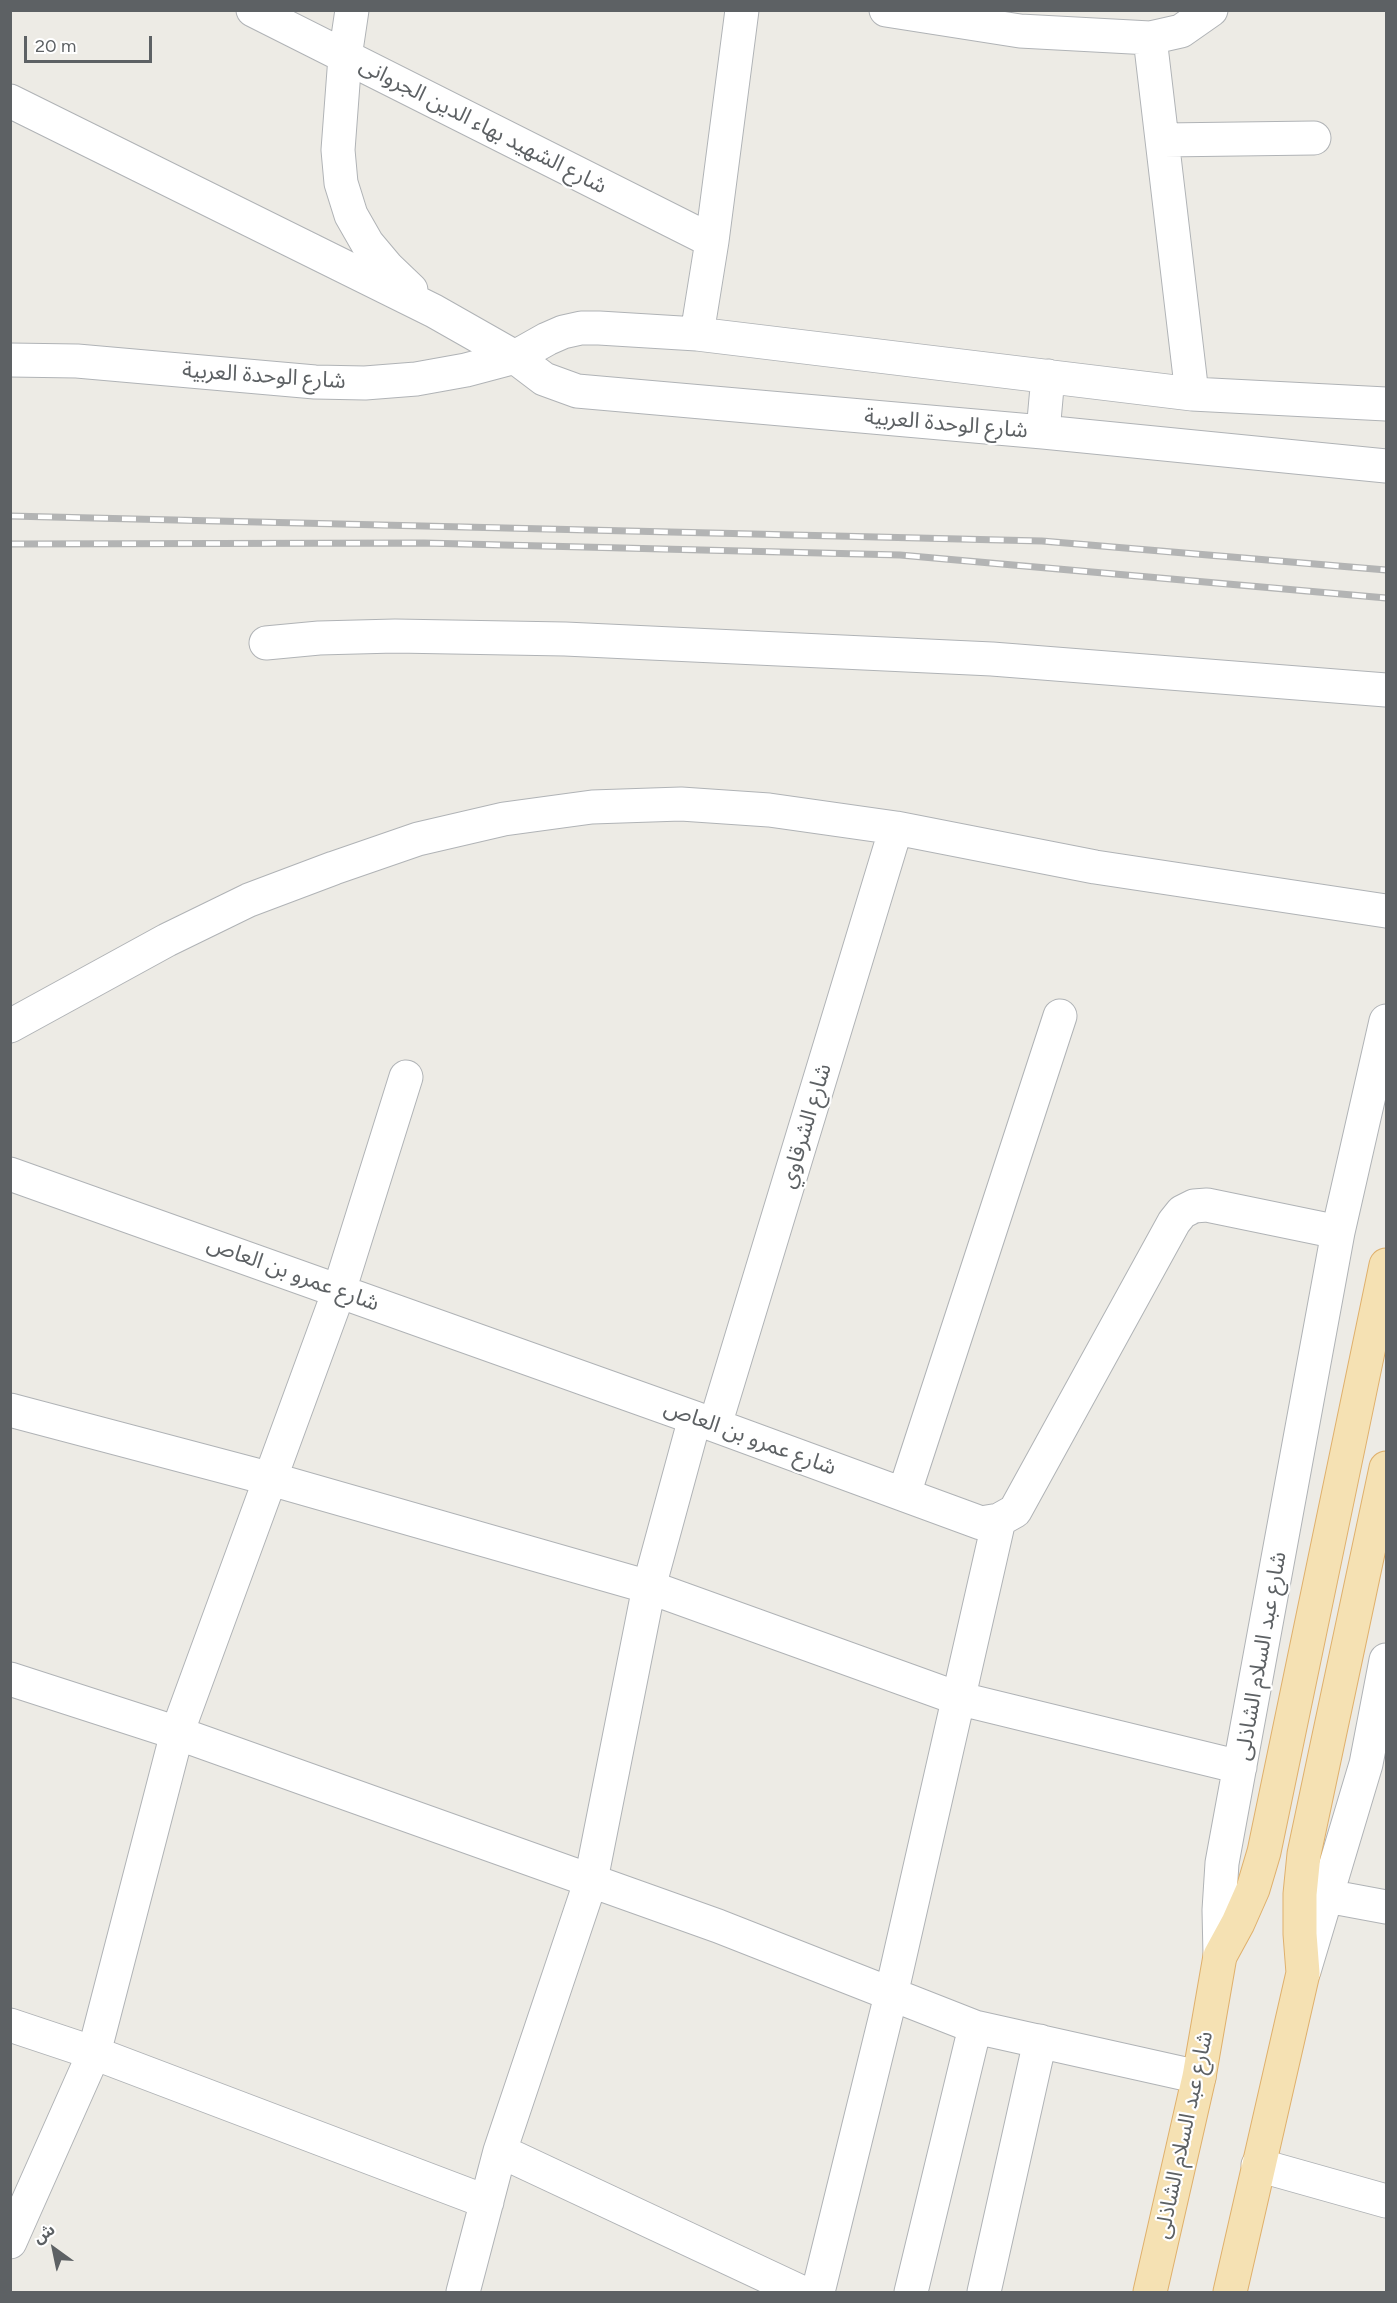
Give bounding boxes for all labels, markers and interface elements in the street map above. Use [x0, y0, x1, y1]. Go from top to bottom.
scale bar [27, 24, 154, 62]
text: 20 m [35, 35, 76, 57]
street label: شارع الشهيد بهاء الدين الجروانى [355, 52, 611, 200]
street label: شارع الوحدة العربية [181, 357, 347, 395]
street label: شارع الوحدة العربية [863, 404, 1029, 444]
street label: شارع الشرقاوي [775, 1061, 837, 1191]
street label: شارع عمرو بن العاص [203, 1231, 383, 1317]
street label: شارع عمرو بن العاص [660, 1395, 840, 1481]
street label: شارع عبد السلام الشاذلى [1230, 1550, 1292, 1762]
street label: شارع عبد السلام الشاذلى [1149, 2029, 1219, 2241]
north arrow [24, 2219, 84, 2279]
text: ش [30, 2220, 58, 2247]

